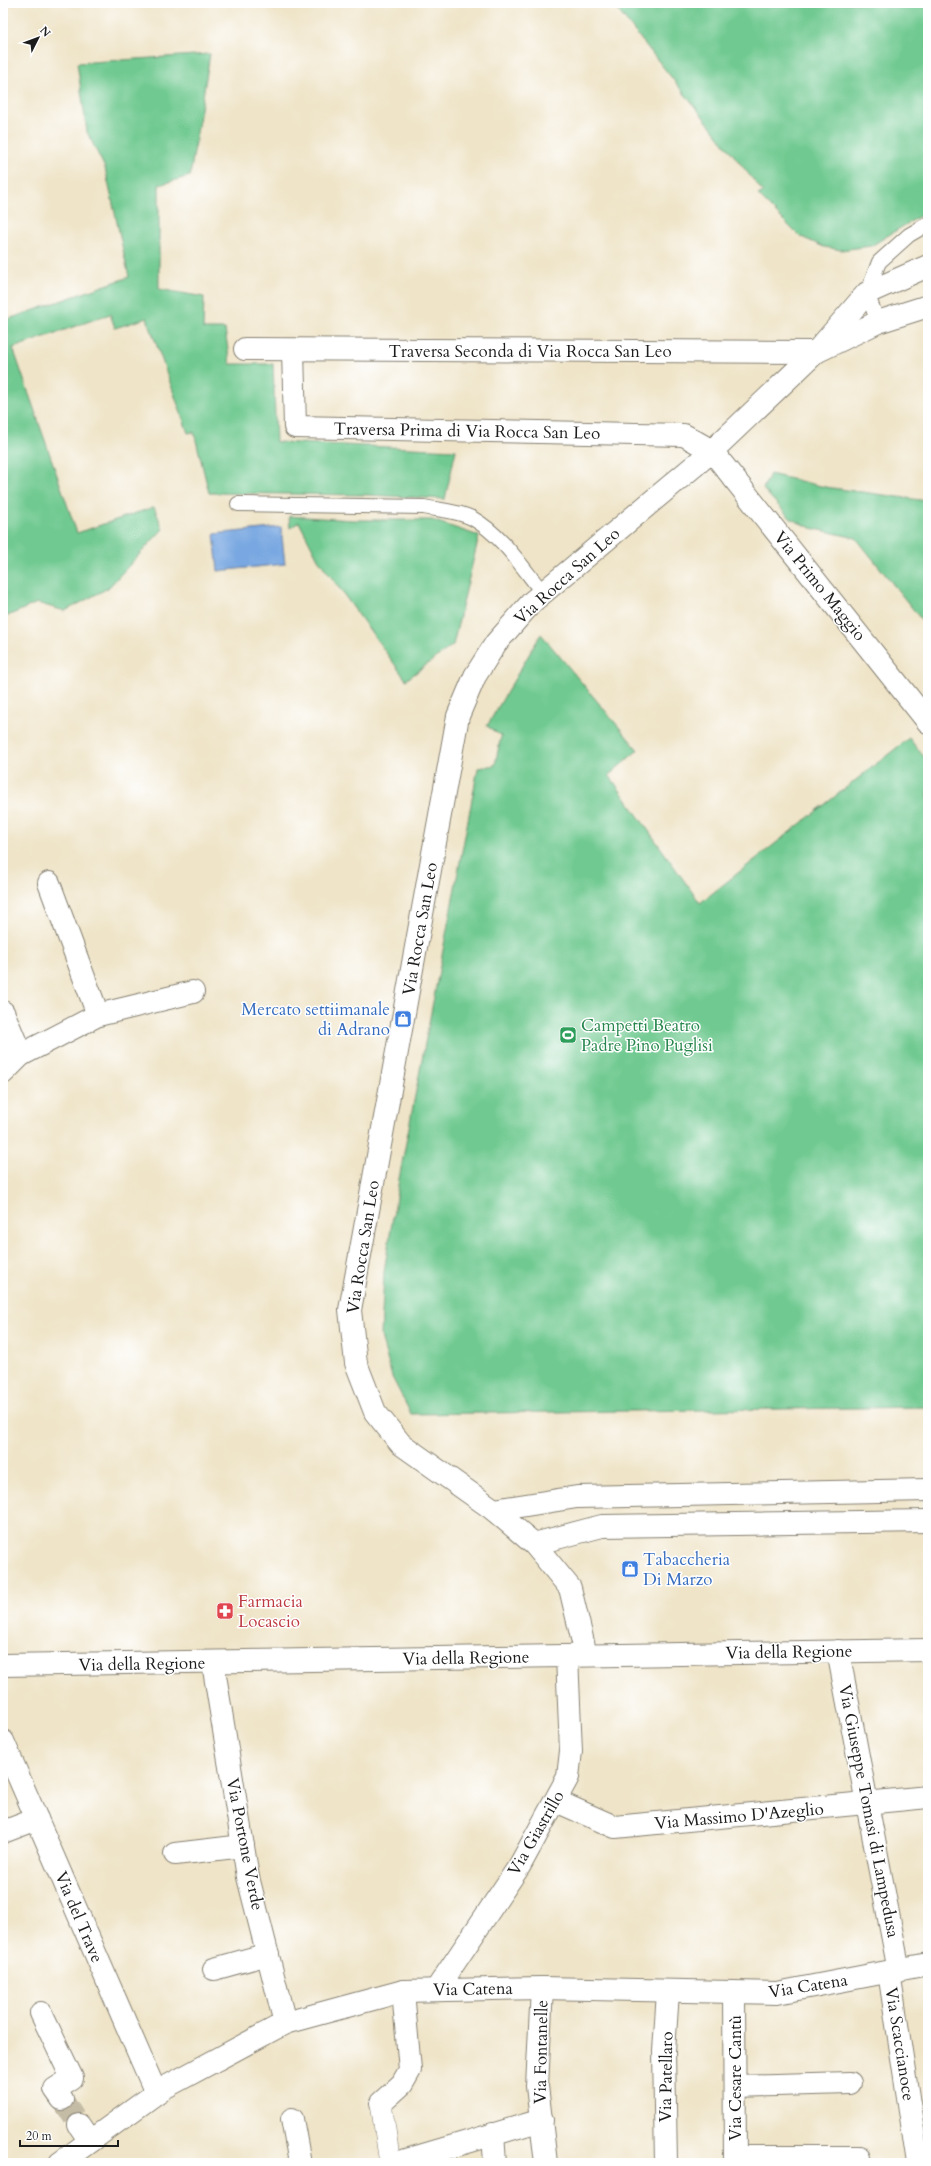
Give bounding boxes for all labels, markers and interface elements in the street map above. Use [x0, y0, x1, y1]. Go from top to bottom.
north arrow [18, 18, 58, 58]
text: N [36, 23, 54, 41]
street label: Traversa Seconda di Via Rocca San Leo [388, 340, 672, 363]
street label: Traversa Prima di Via Rocca San Leo [333, 417, 601, 445]
street label: Via Rocca San Leo [509, 522, 625, 630]
street label: Via Primo Maggio [769, 526, 871, 646]
street label: Via Rocca San Leo [397, 861, 443, 997]
place label: Mercato settiimanale di Adrano [241, 998, 390, 1041]
shop icon: Mercato settiimanale di Adrano [393, 1009, 413, 1029]
place label: Campetti Beatro Padre Pino Puglisi [581, 1014, 713, 1057]
sports icon: Campetti Beatro Padre Pino Puglisi [558, 1025, 578, 1045]
street label: Via Rocca San Leo [341, 1179, 385, 1315]
place label: Tabaccheria Di Marzo [643, 1548, 731, 1591]
shop icon: Tabaccheria Di Marzo [620, 1559, 640, 1579]
place label: Farmacia Locascio [238, 1590, 303, 1633]
pharmacy icon: Farmacia Locascio [215, 1601, 235, 1621]
street label: Via della Regione [725, 1639, 853, 1665]
street label: Via della Regione [402, 1645, 530, 1671]
street label: Via della Regione [78, 1651, 206, 1677]
street label: Via Giuseppe Tomasi di Lampedusa [833, 1682, 905, 1940]
street label: Via Portone Verde [221, 1776, 269, 1912]
street label: Via Giastrillo [502, 1786, 570, 1880]
street label: Via Massimo D'Azeglio [653, 1797, 825, 1835]
street label: Via del Trave [49, 1868, 109, 1966]
street label: Via Catena [767, 1968, 850, 2004]
street label: Via Catena [433, 1977, 514, 2001]
street label: Via Scaccianoce [880, 1986, 920, 2102]
street label: Via Fontanelle [529, 2000, 553, 2104]
street label: Via Cesare Cantù [724, 2015, 747, 2141]
street label: Via Patellaro [654, 2031, 678, 2123]
scale bar [20, 2122, 118, 2148]
text: 20 m [26, 2128, 53, 2144]

